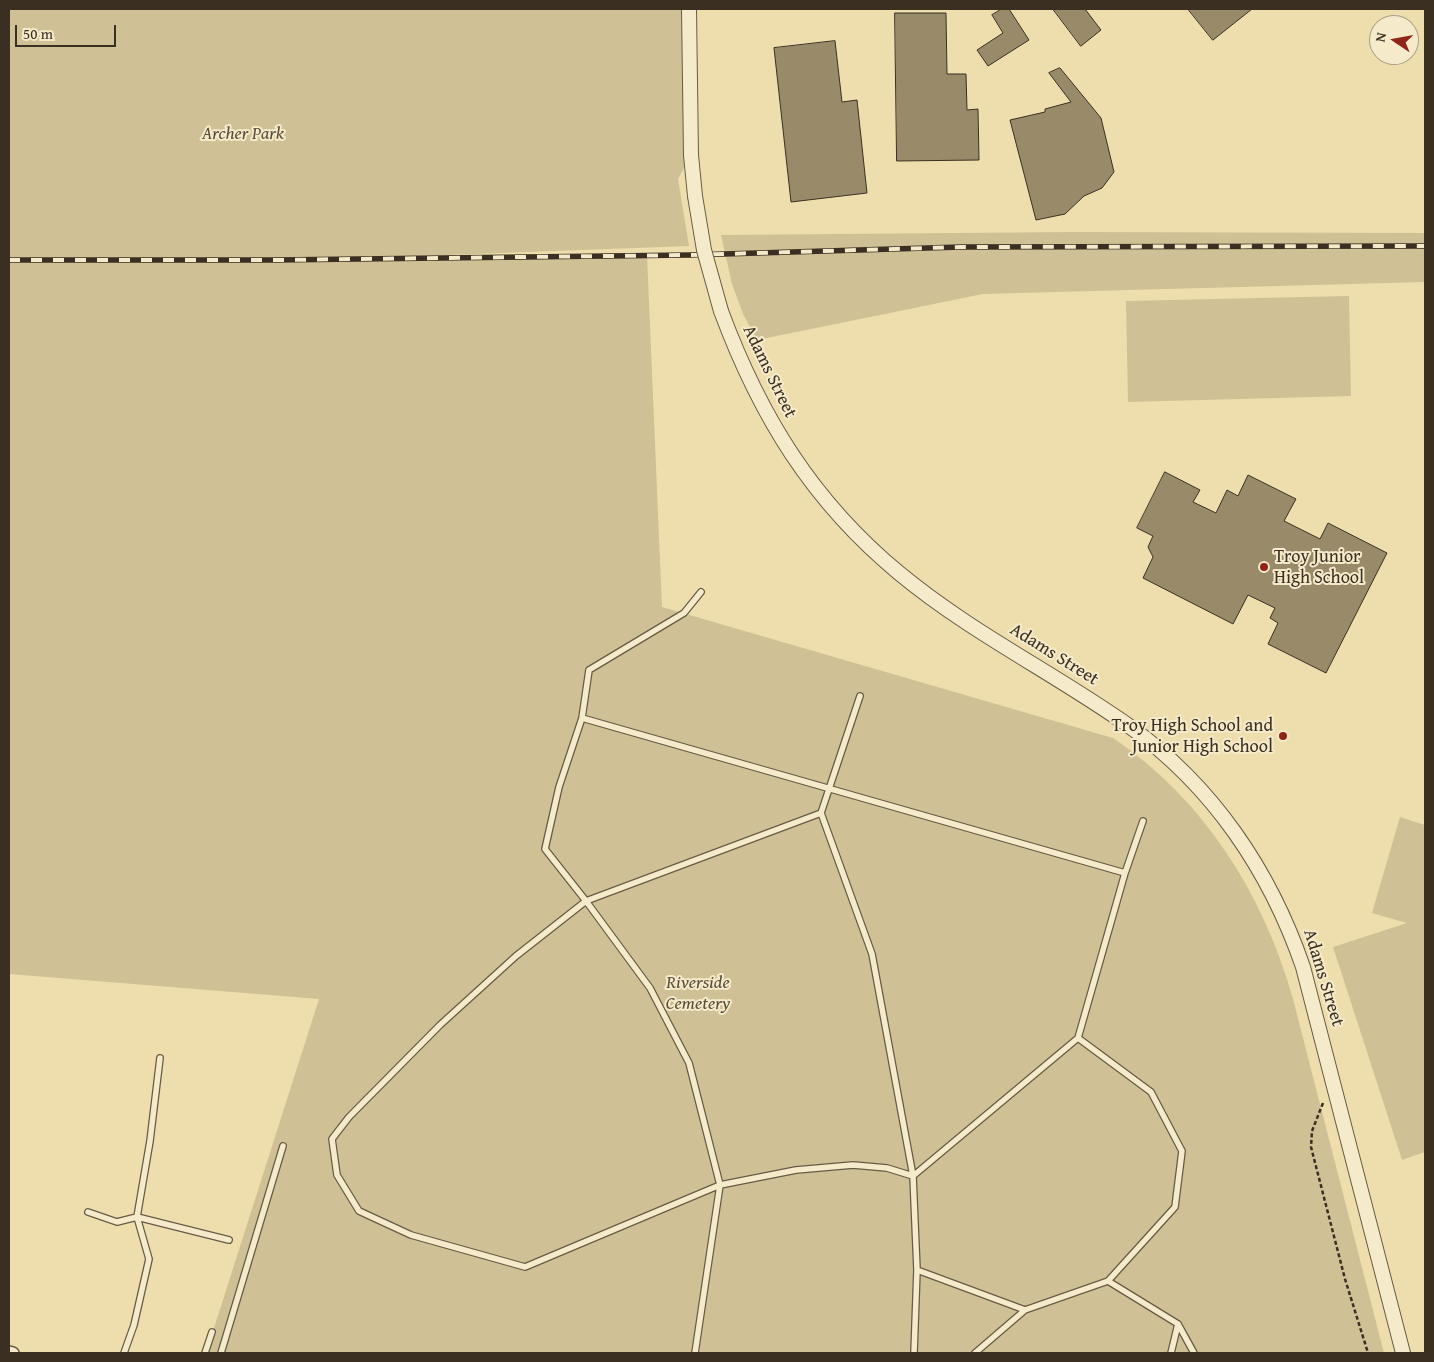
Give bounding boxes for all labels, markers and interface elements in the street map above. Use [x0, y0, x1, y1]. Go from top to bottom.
scale bar [18, 15, 119, 47]
north arrow [1369, 15, 1419, 65]
text: 50 m [23, 23, 53, 44]
text: N [1370, 30, 1391, 44]
park label: Archer Park [202, 123, 284, 145]
street label: Adams Street [737, 322, 801, 422]
place label: Troy Junior High School [1274, 546, 1364, 588]
marker: Troy Junior High School [1258, 561, 1270, 573]
street label: Adams Street [1006, 619, 1102, 691]
place label: Troy High School and Junior High School [1111, 715, 1273, 758]
marker: Troy High School and Junior High School [1277, 730, 1289, 742]
street label: Adams Street [1298, 927, 1348, 1029]
park label: Riverside Cemetery [666, 972, 730, 1014]

